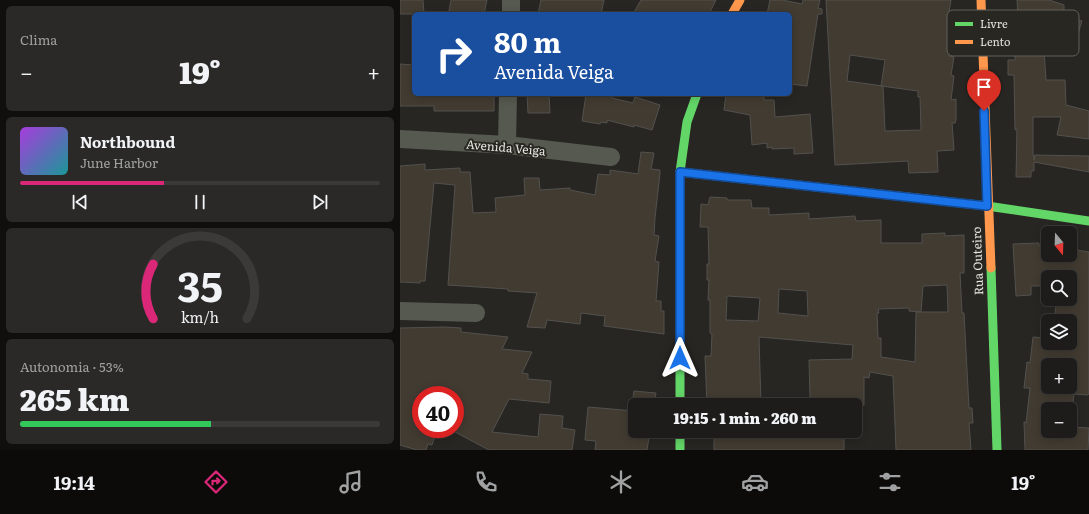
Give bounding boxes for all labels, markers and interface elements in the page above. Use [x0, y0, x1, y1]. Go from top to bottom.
legend [947, 10, 1079, 56]
text: Livre [980, 15, 1008, 31]
text: 80 m [494, 20, 561, 62]
icon: right [428, 28, 480, 80]
text: Clima [20, 30, 57, 49]
text: Lento [980, 33, 1010, 49]
text: 19° [179, 49, 221, 93]
text: − [20, 55, 33, 88]
text: + [367, 55, 380, 88]
text: Avenida Veiga [494, 58, 614, 85]
pin [967, 70, 1001, 111]
icon: arrive [973, 76, 995, 98]
text: Northbound [80, 130, 175, 153]
street label: Avenida Veiga [465, 135, 547, 159]
text: June Harbor [80, 153, 158, 172]
icon: previous [69, 191, 91, 213]
icon: pause [189, 191, 211, 213]
icon: next [309, 191, 331, 213]
street label: Rua Outeiro [967, 226, 987, 296]
north arrow [1041, 226, 1077, 262]
map controls [1041, 226, 1077, 438]
text: 35 [177, 252, 223, 314]
button: search [1041, 270, 1077, 306]
text: km/h [181, 305, 220, 326]
button: layers [1041, 314, 1077, 350]
position arrow [659, 337, 701, 379]
text: Autonomia · 53% [20, 357, 124, 376]
button: + [1041, 358, 1077, 394]
text: 265 km [20, 376, 129, 420]
speed limit sign: 40 [412, 386, 464, 438]
button: − [1041, 402, 1077, 438]
text: 19:15 · 1 min · 260 m [673, 406, 817, 429]
icon: directions [202, 468, 230, 496]
icon: music [337, 468, 365, 496]
icon: phone [472, 468, 500, 496]
icon: climate [607, 468, 635, 496]
icon: car [741, 468, 769, 496]
icon: filters [876, 468, 904, 496]
text: 19:14 [53, 469, 95, 496]
text: 19° [1011, 469, 1035, 496]

